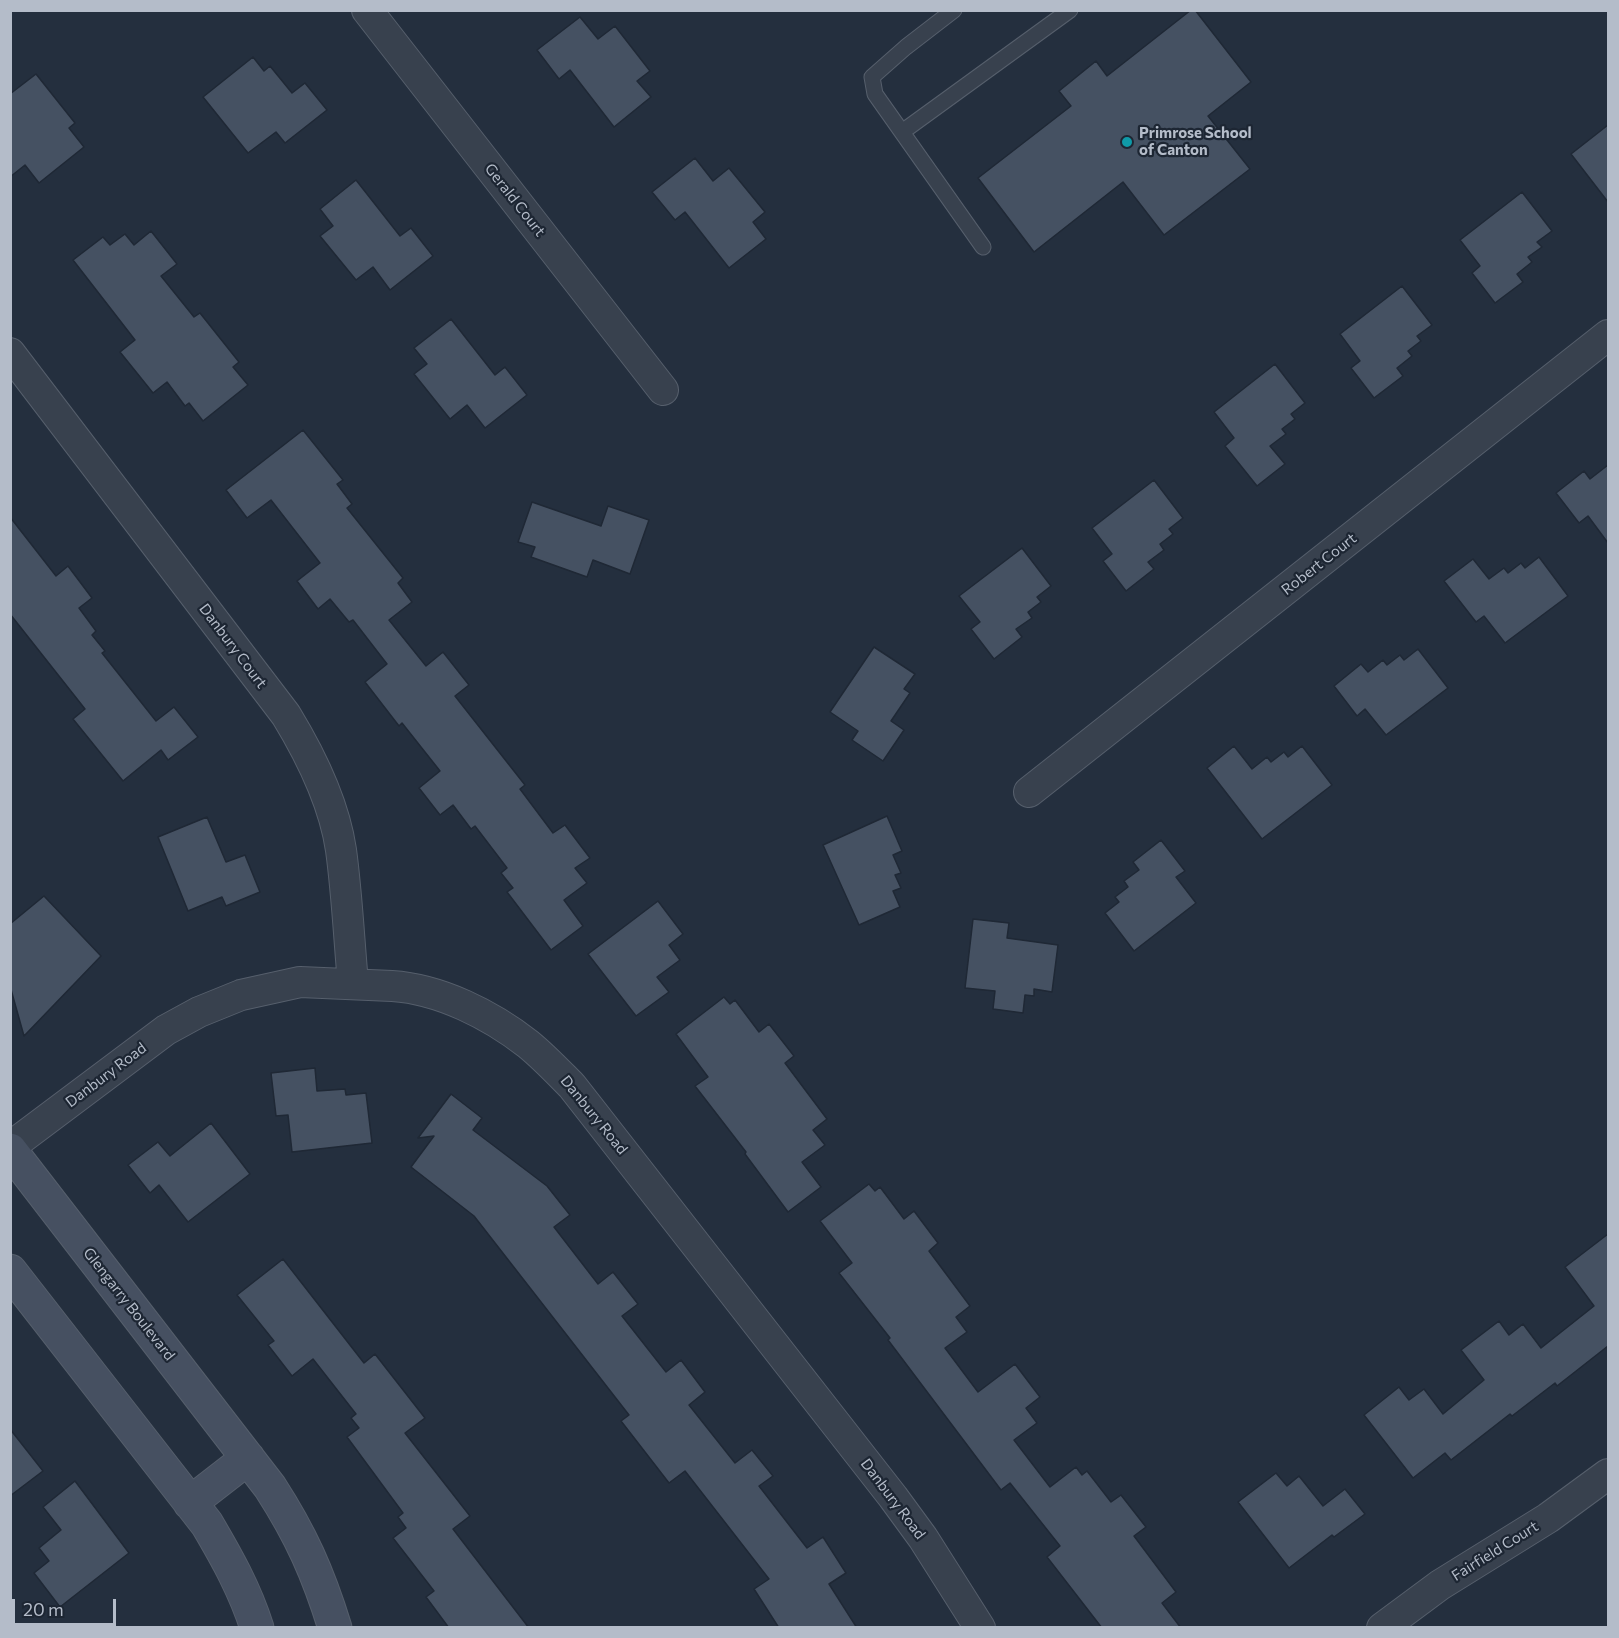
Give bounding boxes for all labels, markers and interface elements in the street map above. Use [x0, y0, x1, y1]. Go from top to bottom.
place label: Primrose School of Canton [1139, 124, 1252, 159]
marker: Primrose School of Canton [1120, 135, 1134, 149]
street label: Gerald Court [481, 160, 549, 240]
street label: Robert Court [1278, 529, 1360, 599]
street label: Danbury Court [195, 600, 271, 692]
street label: Danbury Road [62, 1039, 150, 1111]
street label: Danbury Road [557, 1072, 631, 1158]
street label: Glengarry Boulevard [79, 1244, 179, 1364]
street label: Danbury Road [857, 1455, 929, 1543]
street label: Fairfield Court [1448, 1517, 1542, 1585]
scale bar [15, 1587, 118, 1625]
text: 20 m [23, 1598, 64, 1620]

